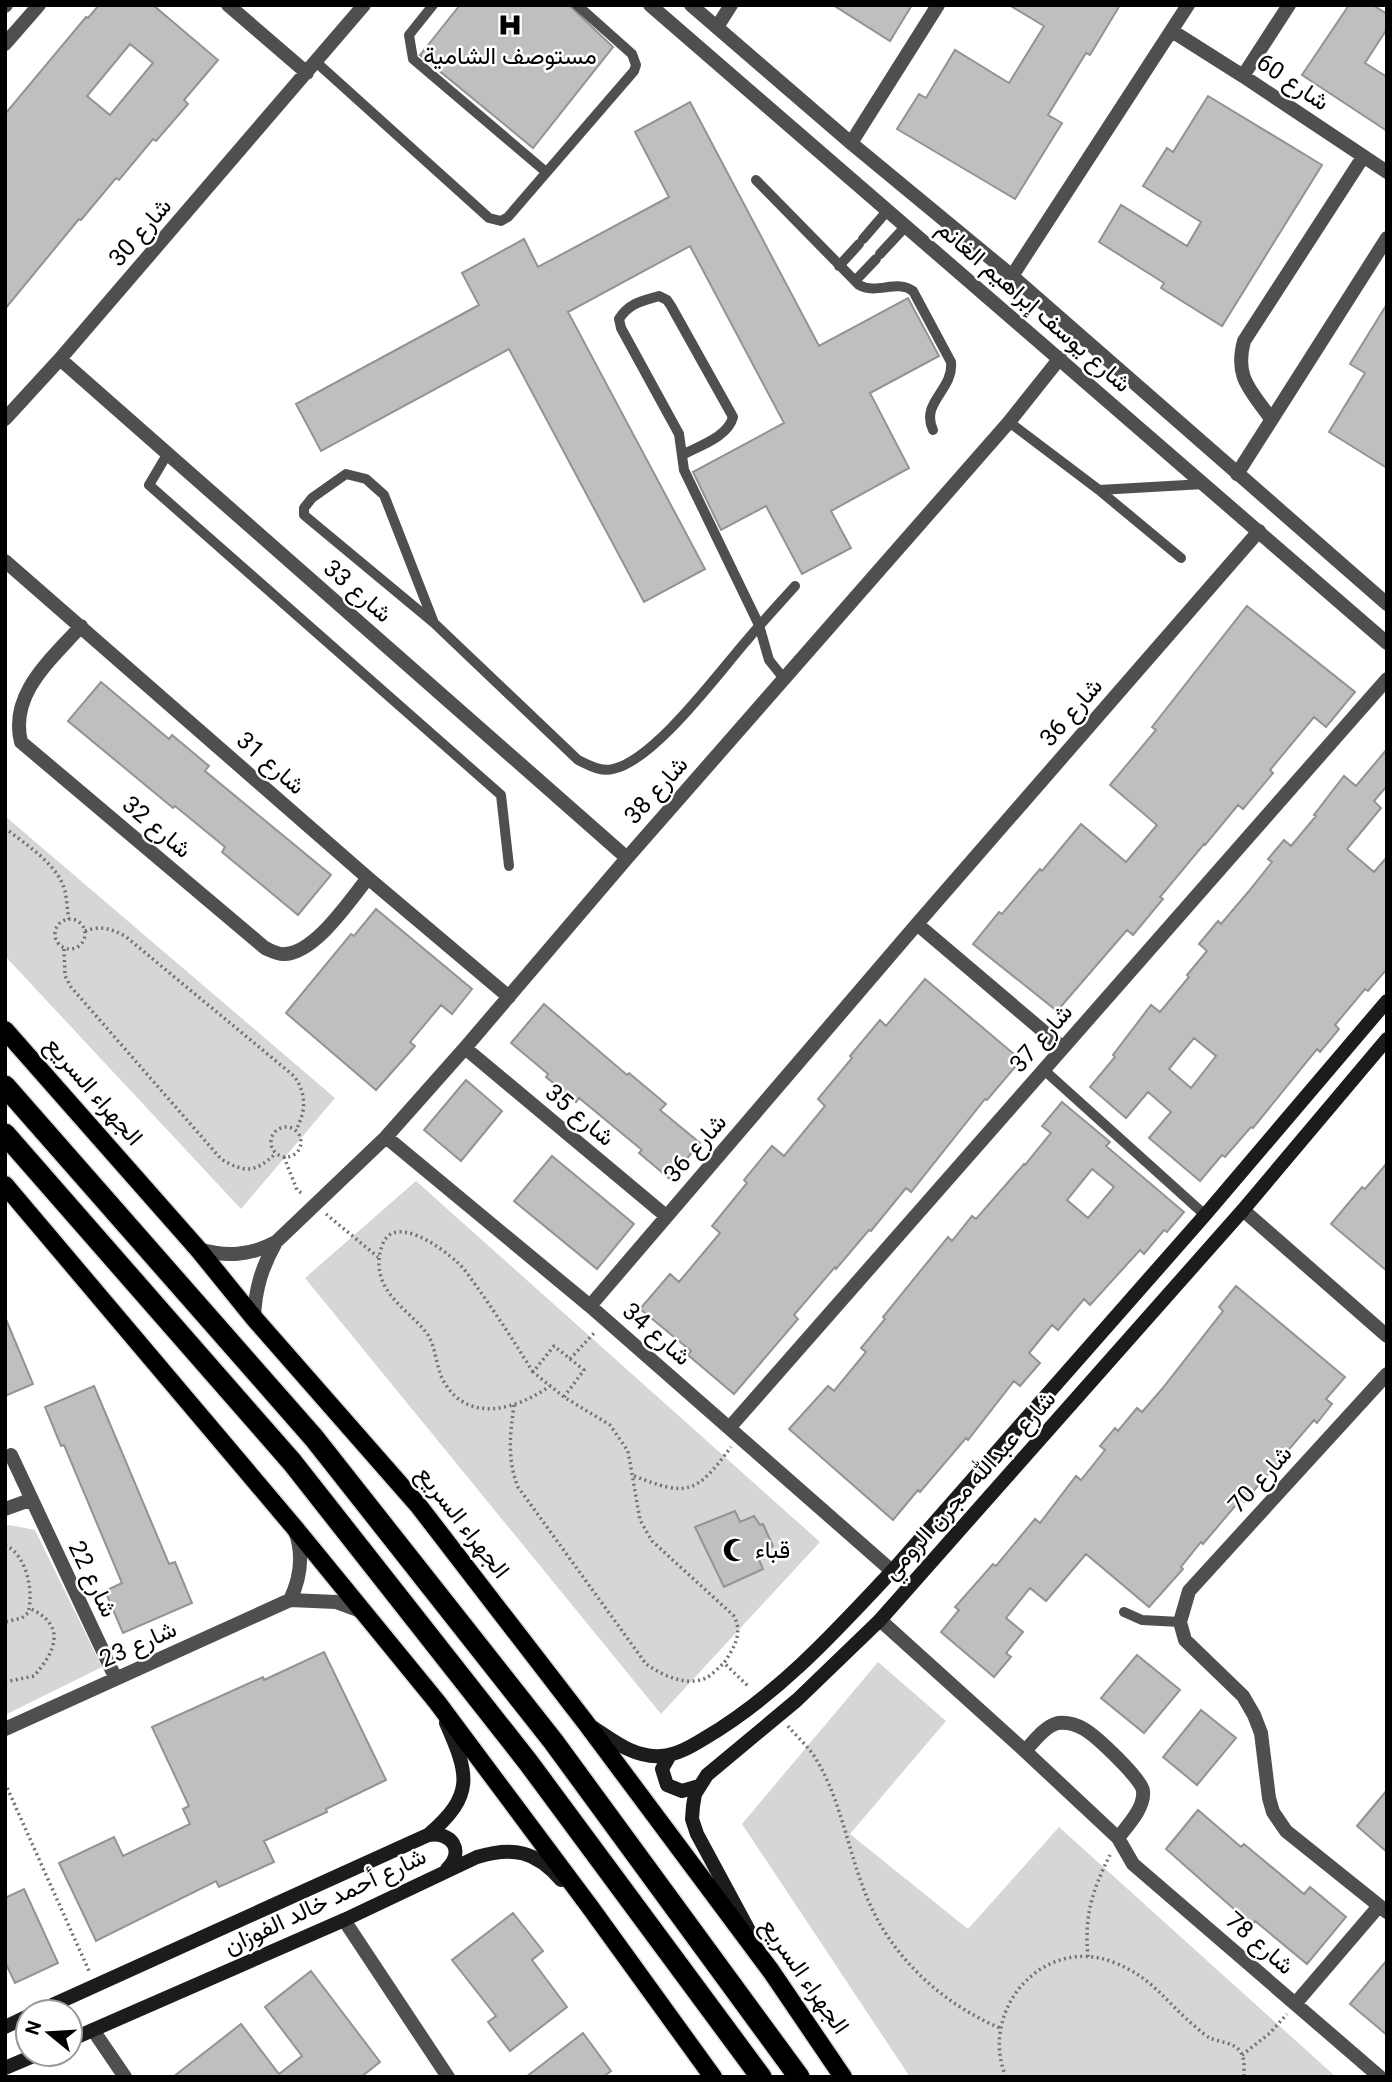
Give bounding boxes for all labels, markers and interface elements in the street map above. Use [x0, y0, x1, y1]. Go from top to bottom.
hospital icon: مستوصف الشامية [496, 11, 524, 39]
place label: مستوصف الشامية [423, 42, 597, 71]
street label: شارع 60 [1250, 48, 1334, 118]
street label: شارع 30 [103, 192, 179, 273]
street label: شارع يوسف إبراهيم الغانم [930, 214, 1137, 399]
street label: شارع 33 [317, 554, 398, 630]
street label: شارع 36 [1034, 672, 1110, 753]
street label: شارع 31 [230, 726, 311, 802]
street label: شارع 38 [618, 750, 695, 831]
street label: شارع 32 [116, 790, 197, 865]
street label: شارع 37 [1004, 998, 1080, 1079]
street label: الجهراء السريع [37, 1031, 149, 1153]
street label: شارع 35 [539, 1078, 620, 1153]
street label: شارع 36 [658, 1108, 734, 1189]
street label: شارع 34 [616, 1297, 697, 1373]
street label: شارع عبدالله مجرن الرومي [877, 1385, 1065, 1589]
street label: شارع 70 [1222, 1439, 1299, 1520]
street label: الجهراء السريع [408, 1460, 516, 1586]
street label: شارع 22 [61, 1536, 123, 1623]
mosque icon: قباء [721, 1536, 749, 1564]
place label: قباء [755, 1536, 790, 1564]
street label: شارع 23 [95, 1615, 182, 1675]
street label: شارع أحمد خالد الفوزان [219, 1842, 431, 1962]
street label: شارع 78 [1219, 1906, 1300, 1982]
street label: الجهراء السريع [752, 1913, 855, 2041]
north arrow [14, 1998, 84, 2068]
text: N [20, 2018, 46, 2038]

